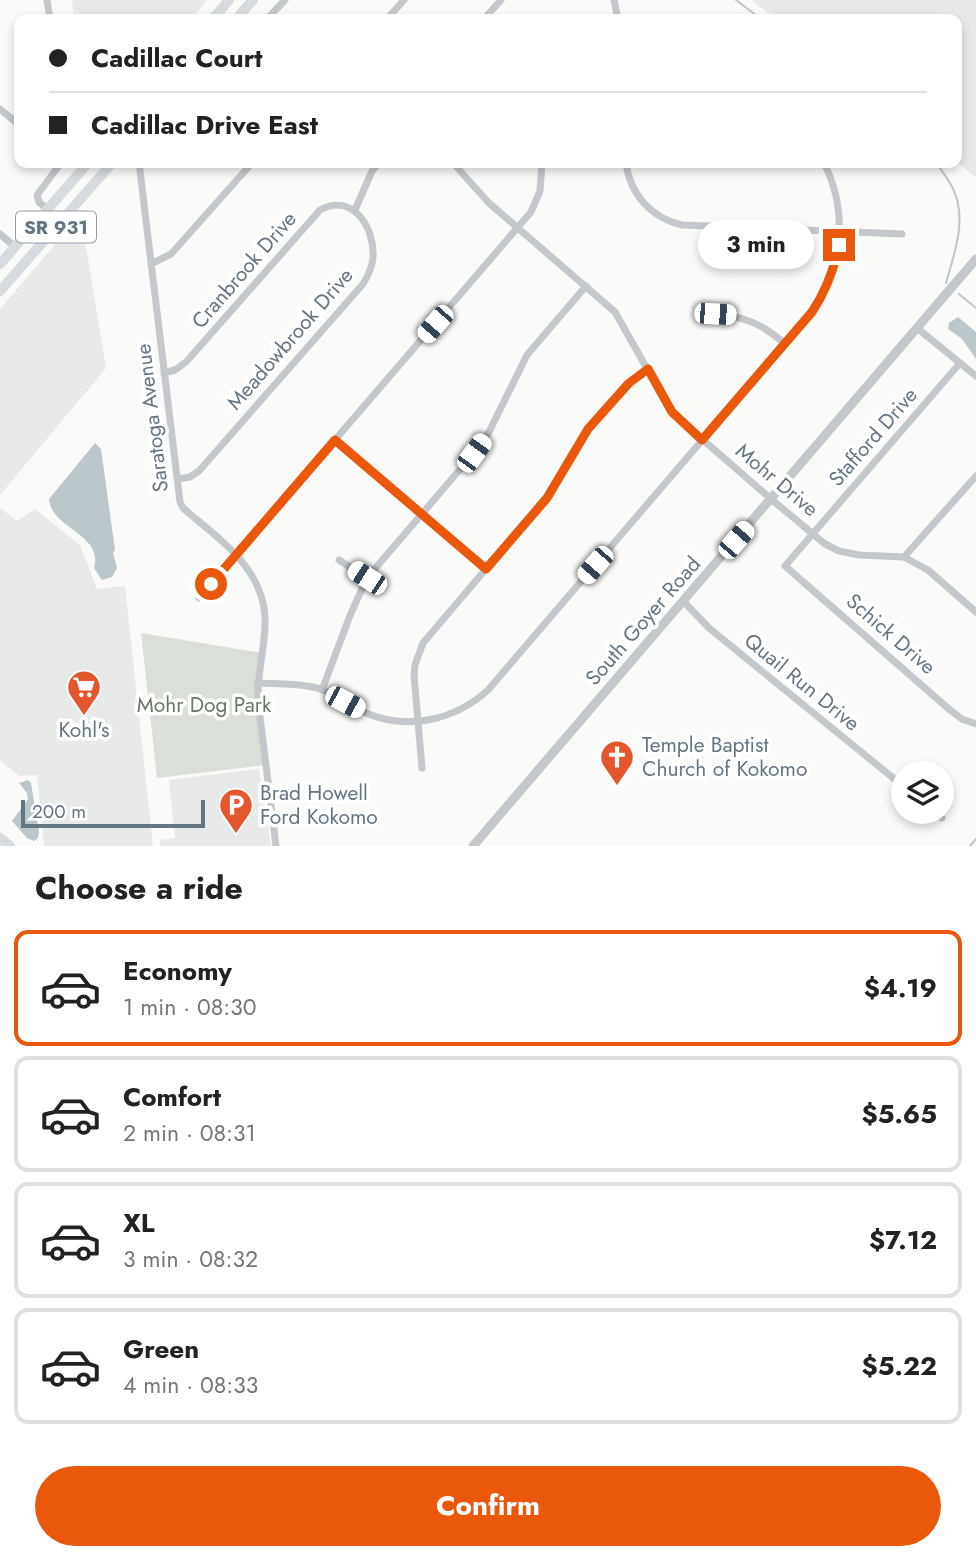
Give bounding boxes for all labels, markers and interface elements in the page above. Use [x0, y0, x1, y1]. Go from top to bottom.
text: Cadillac Court [91, 39, 263, 77]
text: Cadillac Drive East [91, 106, 318, 144]
street label: Cranbrook Drive [185, 205, 304, 335]
road number: SR 931 [16, 212, 96, 243]
callout: 3 min [699, 220, 814, 270]
text: 3 min [726, 227, 786, 261]
route end [823, 229, 855, 261]
street label: Meadowbrook Drive [220, 261, 360, 417]
car [414, 301, 457, 347]
car [694, 302, 737, 326]
street label: Saratoga Avenue [128, 342, 176, 494]
street label: Stafford Drive [822, 381, 925, 493]
car [454, 430, 495, 476]
street label: Mohr Drive [729, 436, 825, 524]
car [715, 517, 758, 563]
car [574, 542, 617, 588]
street label: South Goyer Road [578, 550, 708, 692]
car [344, 558, 391, 598]
route start [195, 568, 227, 600]
street label: Schick Drive [840, 586, 943, 682]
street label: Quail Run Drive [738, 626, 866, 738]
supermarket icon: Kohl's [65, 668, 103, 717]
car [322, 683, 369, 721]
park label: Mohr Dog Park [137, 690, 272, 720]
place label: Kohl's [59, 715, 109, 745]
place label: Temple Baptist Church of Kokomo [642, 730, 807, 784]
church icon: Temple Baptist Church of Kokomo [598, 738, 636, 787]
map controls [891, 761, 954, 824]
button: layers [891, 761, 954, 824]
place label: Brad Howell Ford Kokomo [260, 778, 378, 832]
parking icon: Brad Howell Ford Kokomo [217, 786, 255, 835]
scale bar [21, 797, 205, 829]
text: 200 m [32, 798, 86, 825]
text: Choose a ride [35, 865, 243, 911]
text: Economy [123, 952, 232, 990]
icon: car [39, 957, 102, 1020]
text: $4.19 [864, 969, 937, 1007]
text: 1 min · 08:30 [123, 990, 257, 1024]
text: Comfort [123, 1078, 221, 1116]
icon: car [39, 1083, 102, 1146]
text: $5.65 [862, 1095, 937, 1133]
text: 2 min · 08:31 [123, 1116, 256, 1150]
text: XL [123, 1204, 155, 1242]
icon: car [39, 1209, 102, 1272]
text: $7.12 [869, 1221, 937, 1259]
text: 3 min · 08:32 [123, 1242, 258, 1276]
text: Green [123, 1330, 199, 1368]
icon: car [39, 1335, 102, 1398]
text: $5.22 [862, 1347, 937, 1385]
text: 4 min · 08:33 [123, 1368, 258, 1402]
button: Confirm [35, 1466, 941, 1546]

